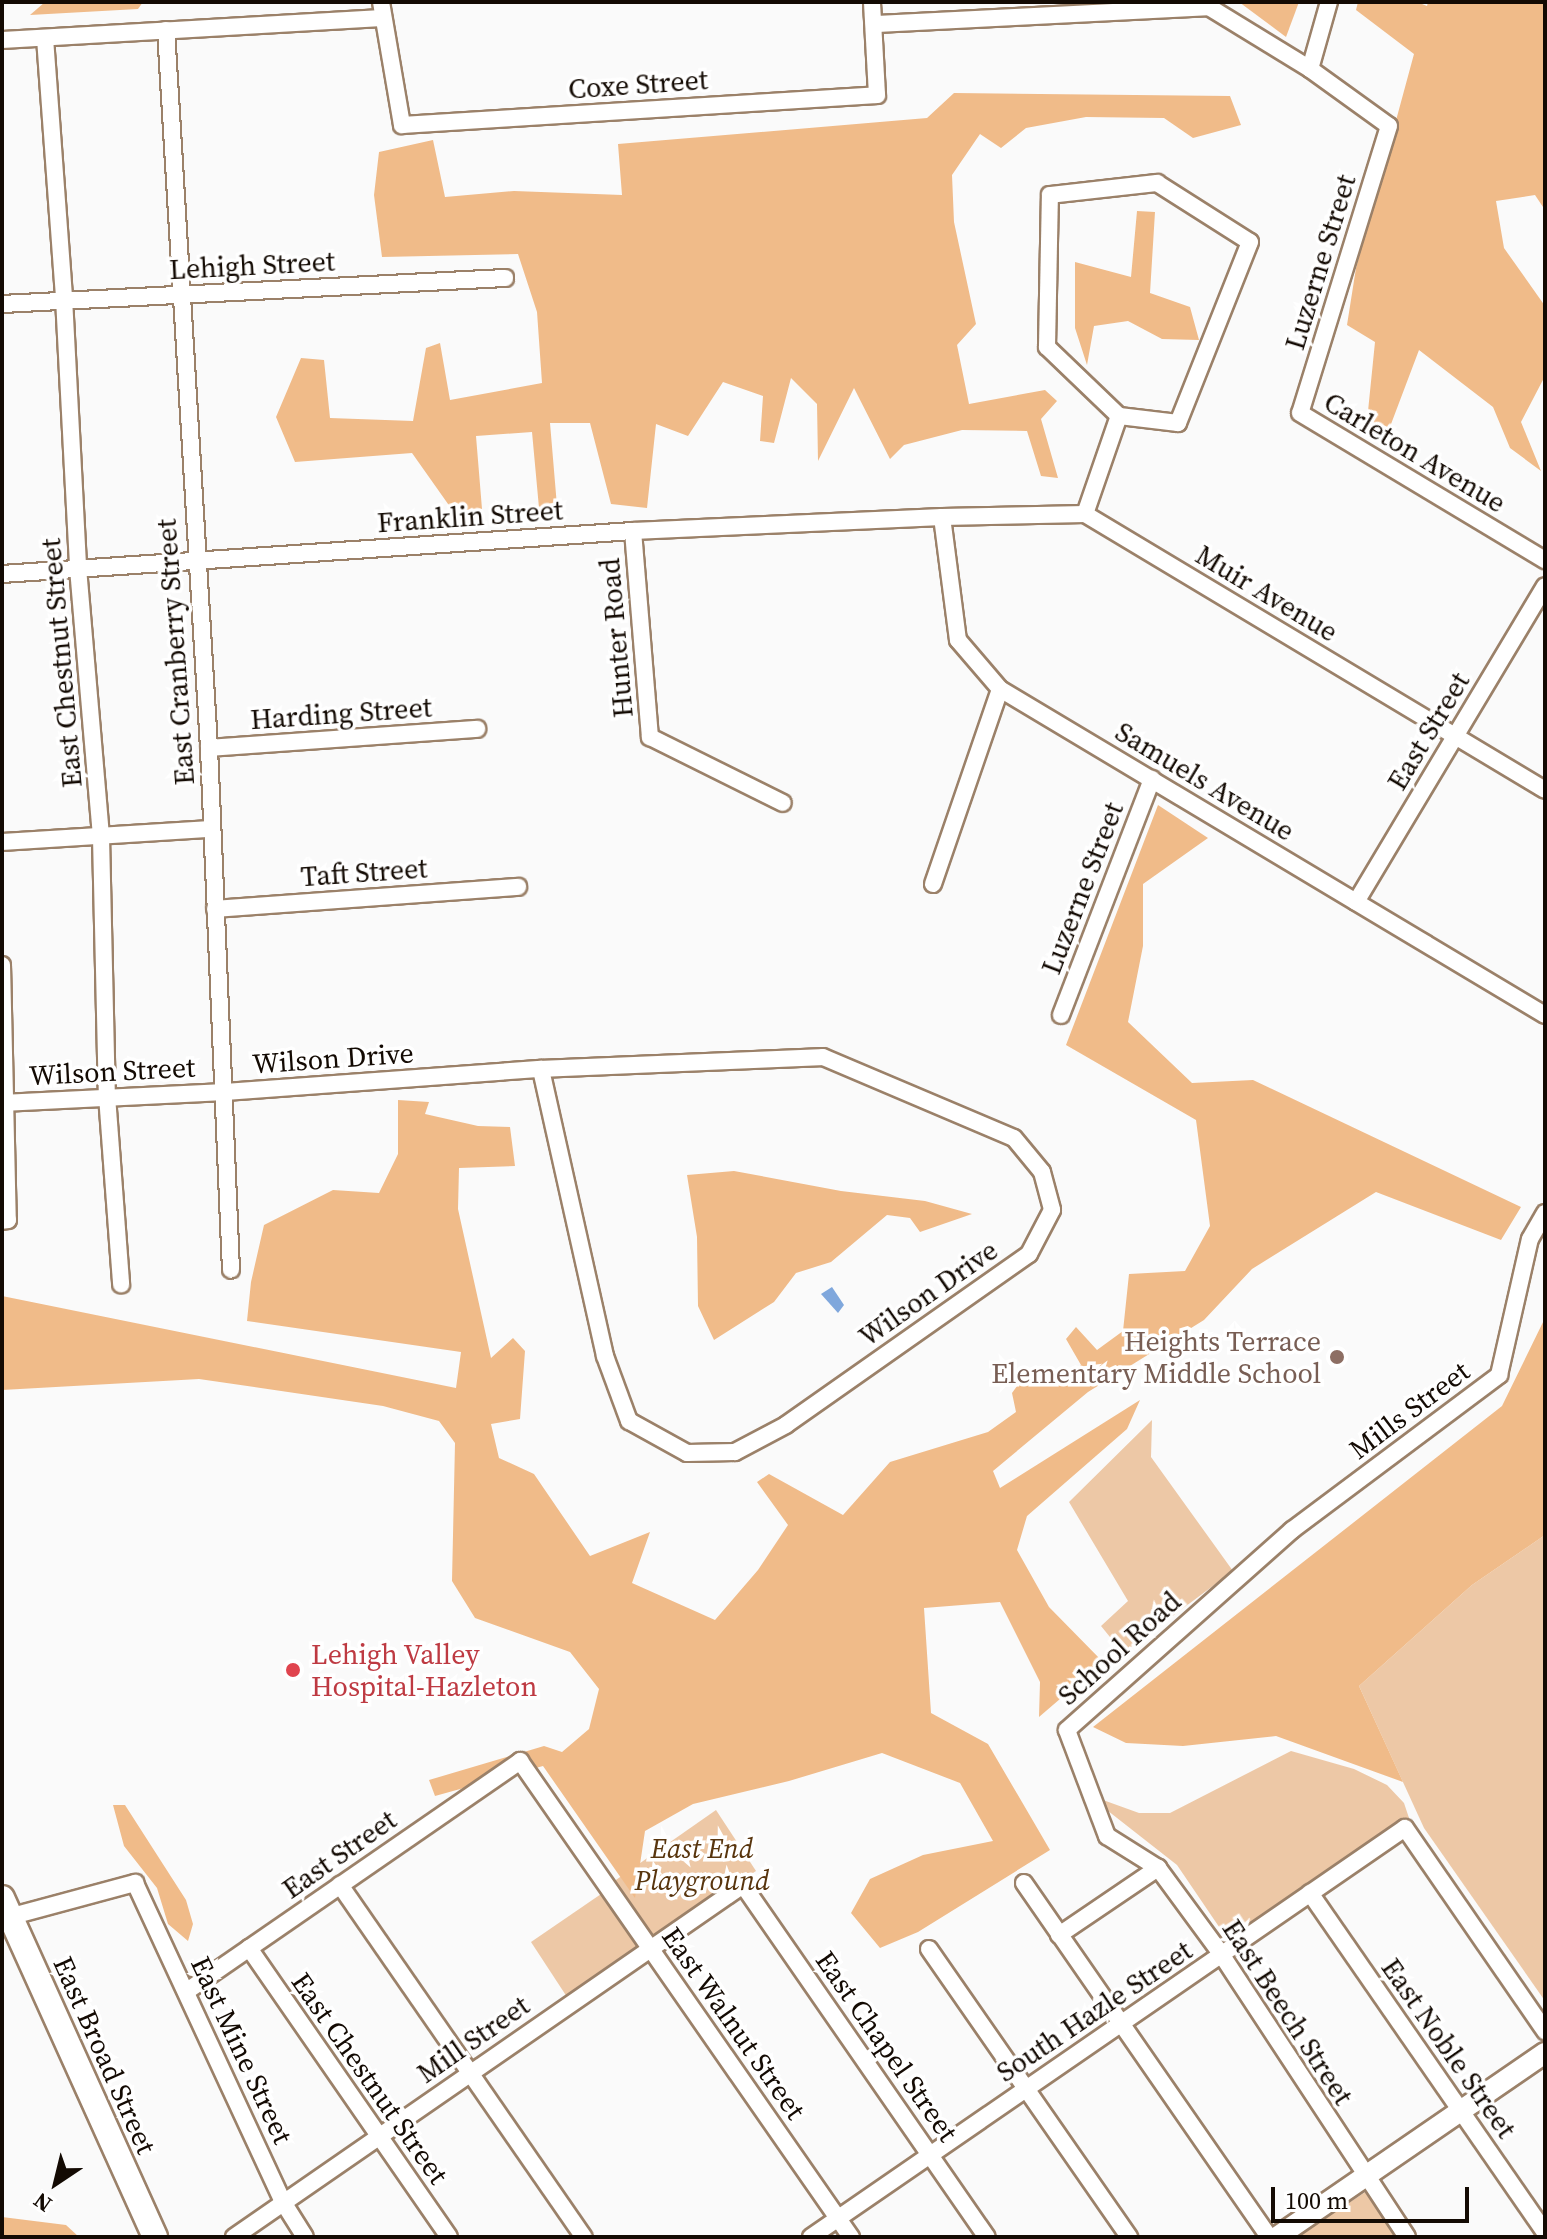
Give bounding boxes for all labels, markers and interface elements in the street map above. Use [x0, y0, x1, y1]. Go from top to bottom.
street label: Coxe Street [567, 62, 709, 106]
street label: Luzerne Street [1277, 170, 1363, 354]
street label: Lehigh Street [168, 244, 336, 286]
street label: Carleton Avenue [1318, 385, 1512, 519]
street label: Franklin Street [376, 493, 564, 539]
street label: East Cranberry Street [149, 518, 201, 786]
street label: East Chestnut Street [33, 537, 89, 789]
street label: Muir Avenue [1190, 537, 1344, 649]
street label: Hunter Road [592, 557, 640, 719]
street label: East Street [1380, 666, 1476, 796]
street label: Harding Street [249, 690, 433, 736]
street label: Samuels Avenue [1110, 714, 1300, 848]
street label: Luzerne Street [1034, 797, 1130, 979]
street label: Taft Street [300, 851, 428, 893]
street label: Wilson Drive [251, 1036, 415, 1080]
street label: Wilson Street [28, 1050, 196, 1092]
street label: Wilson Drive [852, 1233, 1004, 1353]
place label: Heights Terrace Elementary Middle School [991, 1324, 1321, 1390]
marker: Heights Terrace Elementary Middle School [1328, 1348, 1346, 1366]
street label: Mills Street [1342, 1354, 1476, 1466]
street label: School Road [1051, 1584, 1187, 1712]
place label: Lehigh Valley Hospital-Hazleton [311, 1637, 537, 1703]
marker: Lehigh Valley Hospital-Hazleton [282, 1659, 304, 1681]
street label: East Street [276, 1803, 402, 1905]
park label: East End Playground [634, 1831, 770, 1897]
street label: East Beech Street [1216, 1913, 1360, 2111]
street label: East Walnut Street [655, 1920, 813, 2126]
street label: South Hazle Street [990, 1933, 1198, 2089]
street label: East Chapel Street [809, 1944, 965, 2148]
street label: East Broad Street [46, 1951, 164, 2159]
street label: East Mine Street [184, 1951, 300, 2149]
street label: East Noble Street [1375, 1952, 1523, 2144]
street label: East Chestnut Street [285, 1966, 455, 2190]
street label: Mill Street [410, 1988, 536, 2090]
north arrow [16, 2143, 96, 2223]
scale bar [1275, 2171, 1473, 2221]
text: 100 m [1285, 2184, 1348, 2217]
text: N [27, 2186, 57, 2220]

